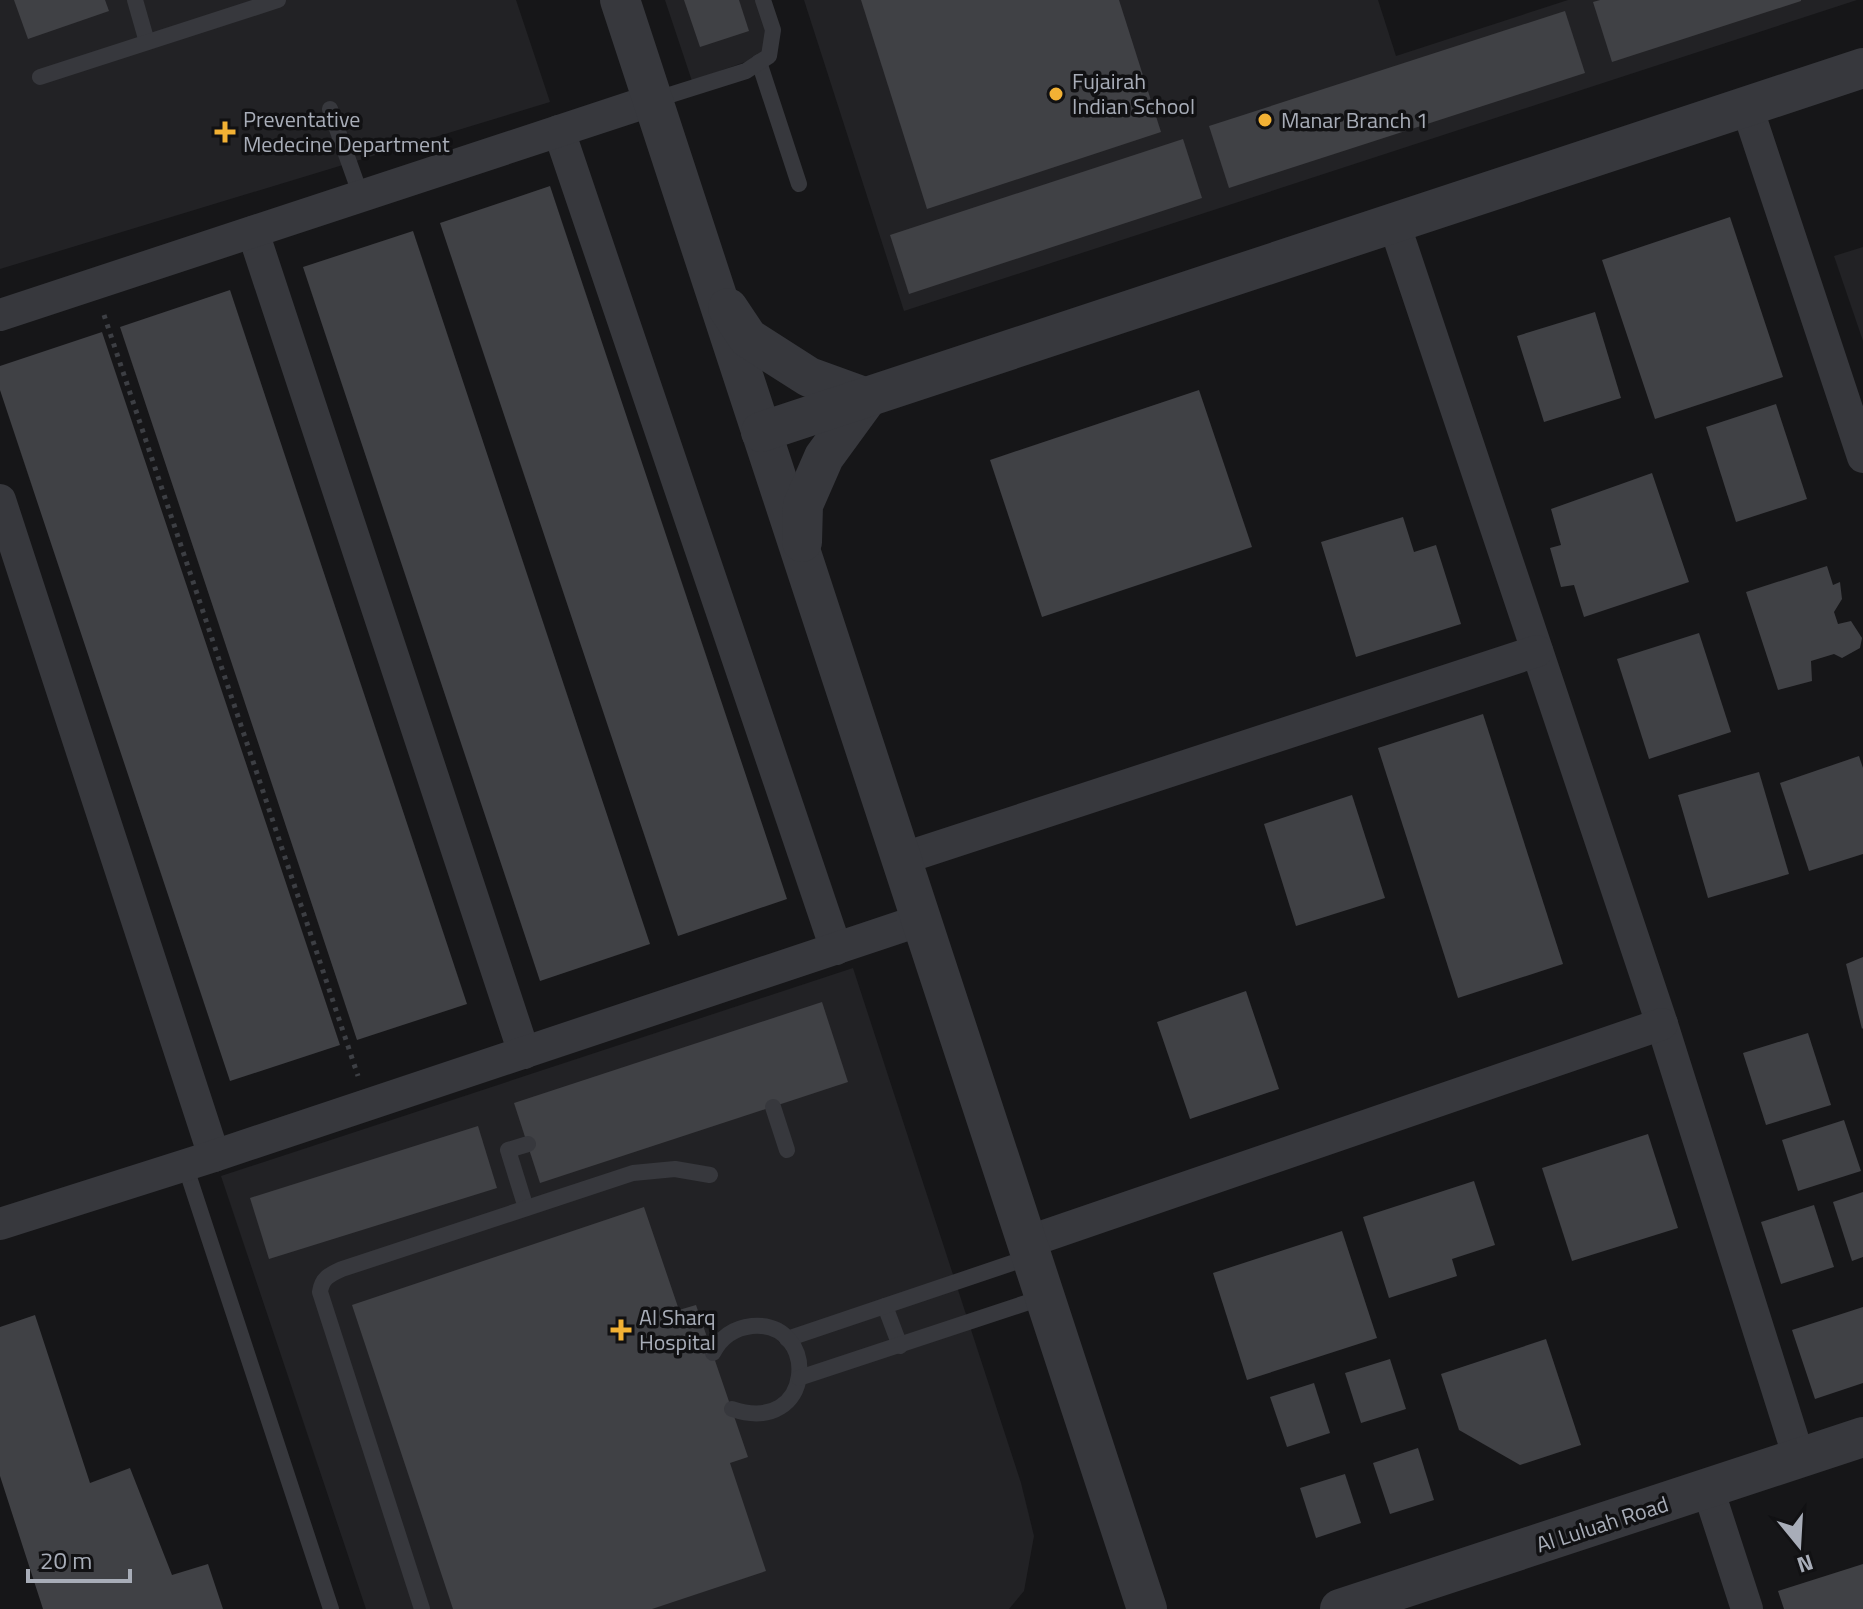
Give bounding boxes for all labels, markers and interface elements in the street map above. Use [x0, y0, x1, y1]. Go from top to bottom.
place label: Fujairah Indian School [1072, 64, 1195, 123]
marker: Fujairah Indian School [1047, 85, 1065, 103]
place label: Preventative Medecine Department [243, 102, 450, 161]
place label: Manar Branch 1 [1281, 103, 1428, 137]
marker: Manar Branch 1 [1256, 111, 1274, 129]
marker: Preventative Medecine Department [214, 121, 236, 143]
place label: Al Sharq Hospital [639, 1300, 716, 1359]
marker: Al Sharq Hospital [610, 1319, 632, 1341]
street label: Al Luluah Road [1531, 1487, 1673, 1561]
north arrow [1759, 1505, 1839, 1585]
scale bar [28, 1533, 130, 1583]
text: 20 m [40, 1542, 92, 1578]
text: N [1793, 1545, 1818, 1583]

